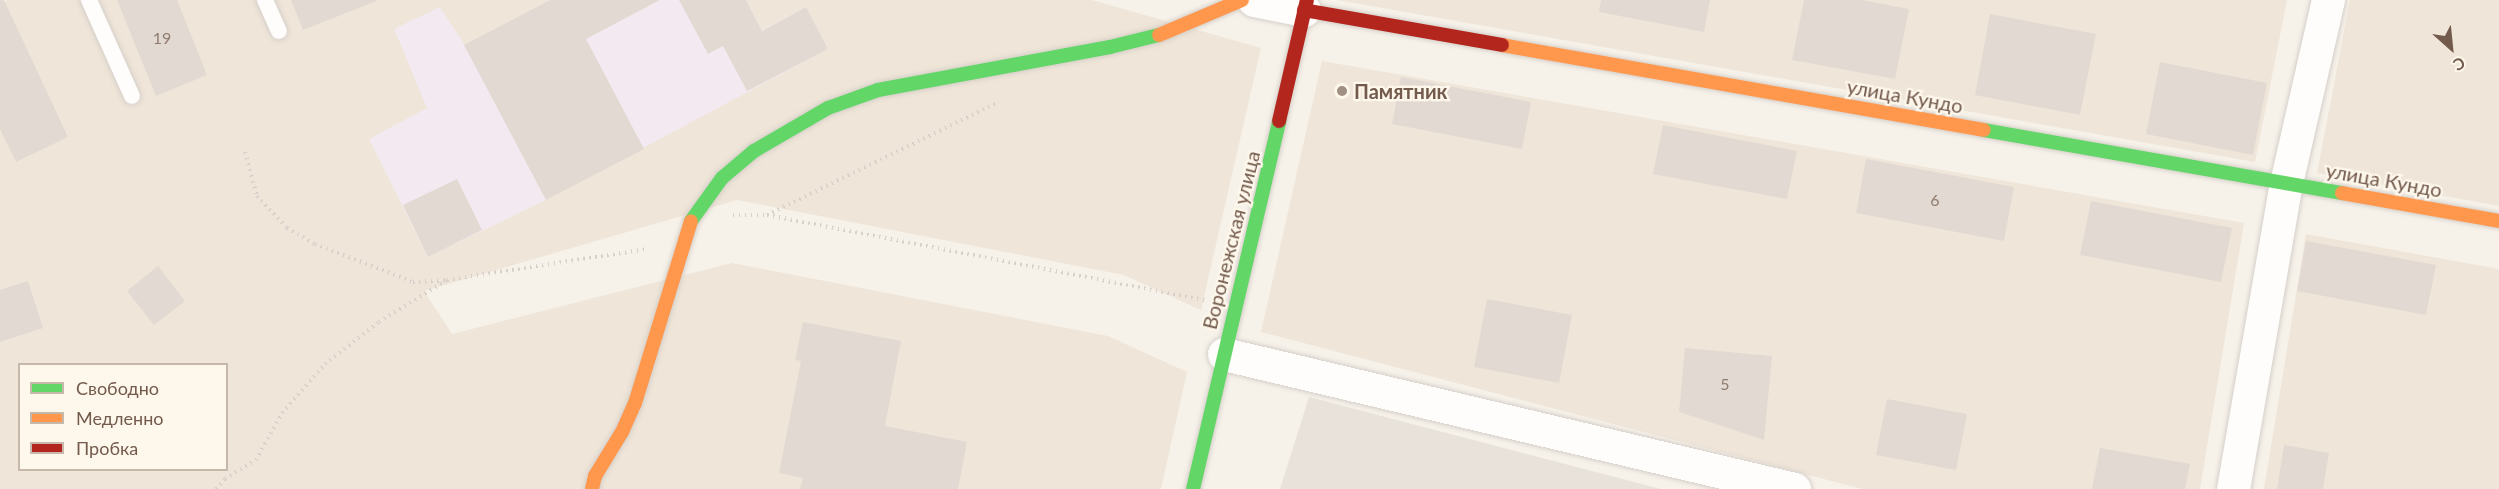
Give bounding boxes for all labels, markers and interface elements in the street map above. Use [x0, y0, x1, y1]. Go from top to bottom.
north arrow [2421, 18, 2481, 78]
house number: 19 [153, 28, 171, 48]
text: С [2450, 54, 2468, 75]
street label: улица Кундо [1845, 74, 1965, 118]
place label: Памятник [1354, 79, 1447, 103]
marker: Памятник [1335, 84, 1349, 98]
street label: Воронежская улица [1197, 148, 1265, 332]
street label: улица Кундо [2324, 158, 2444, 202]
house number: 6 [1930, 190, 1940, 210]
legend [18, 363, 228, 471]
house number: 5 [1720, 374, 1730, 394]
text: Свободно [76, 377, 159, 399]
text: Медленно [76, 407, 164, 429]
text: Пробка [76, 437, 138, 459]

